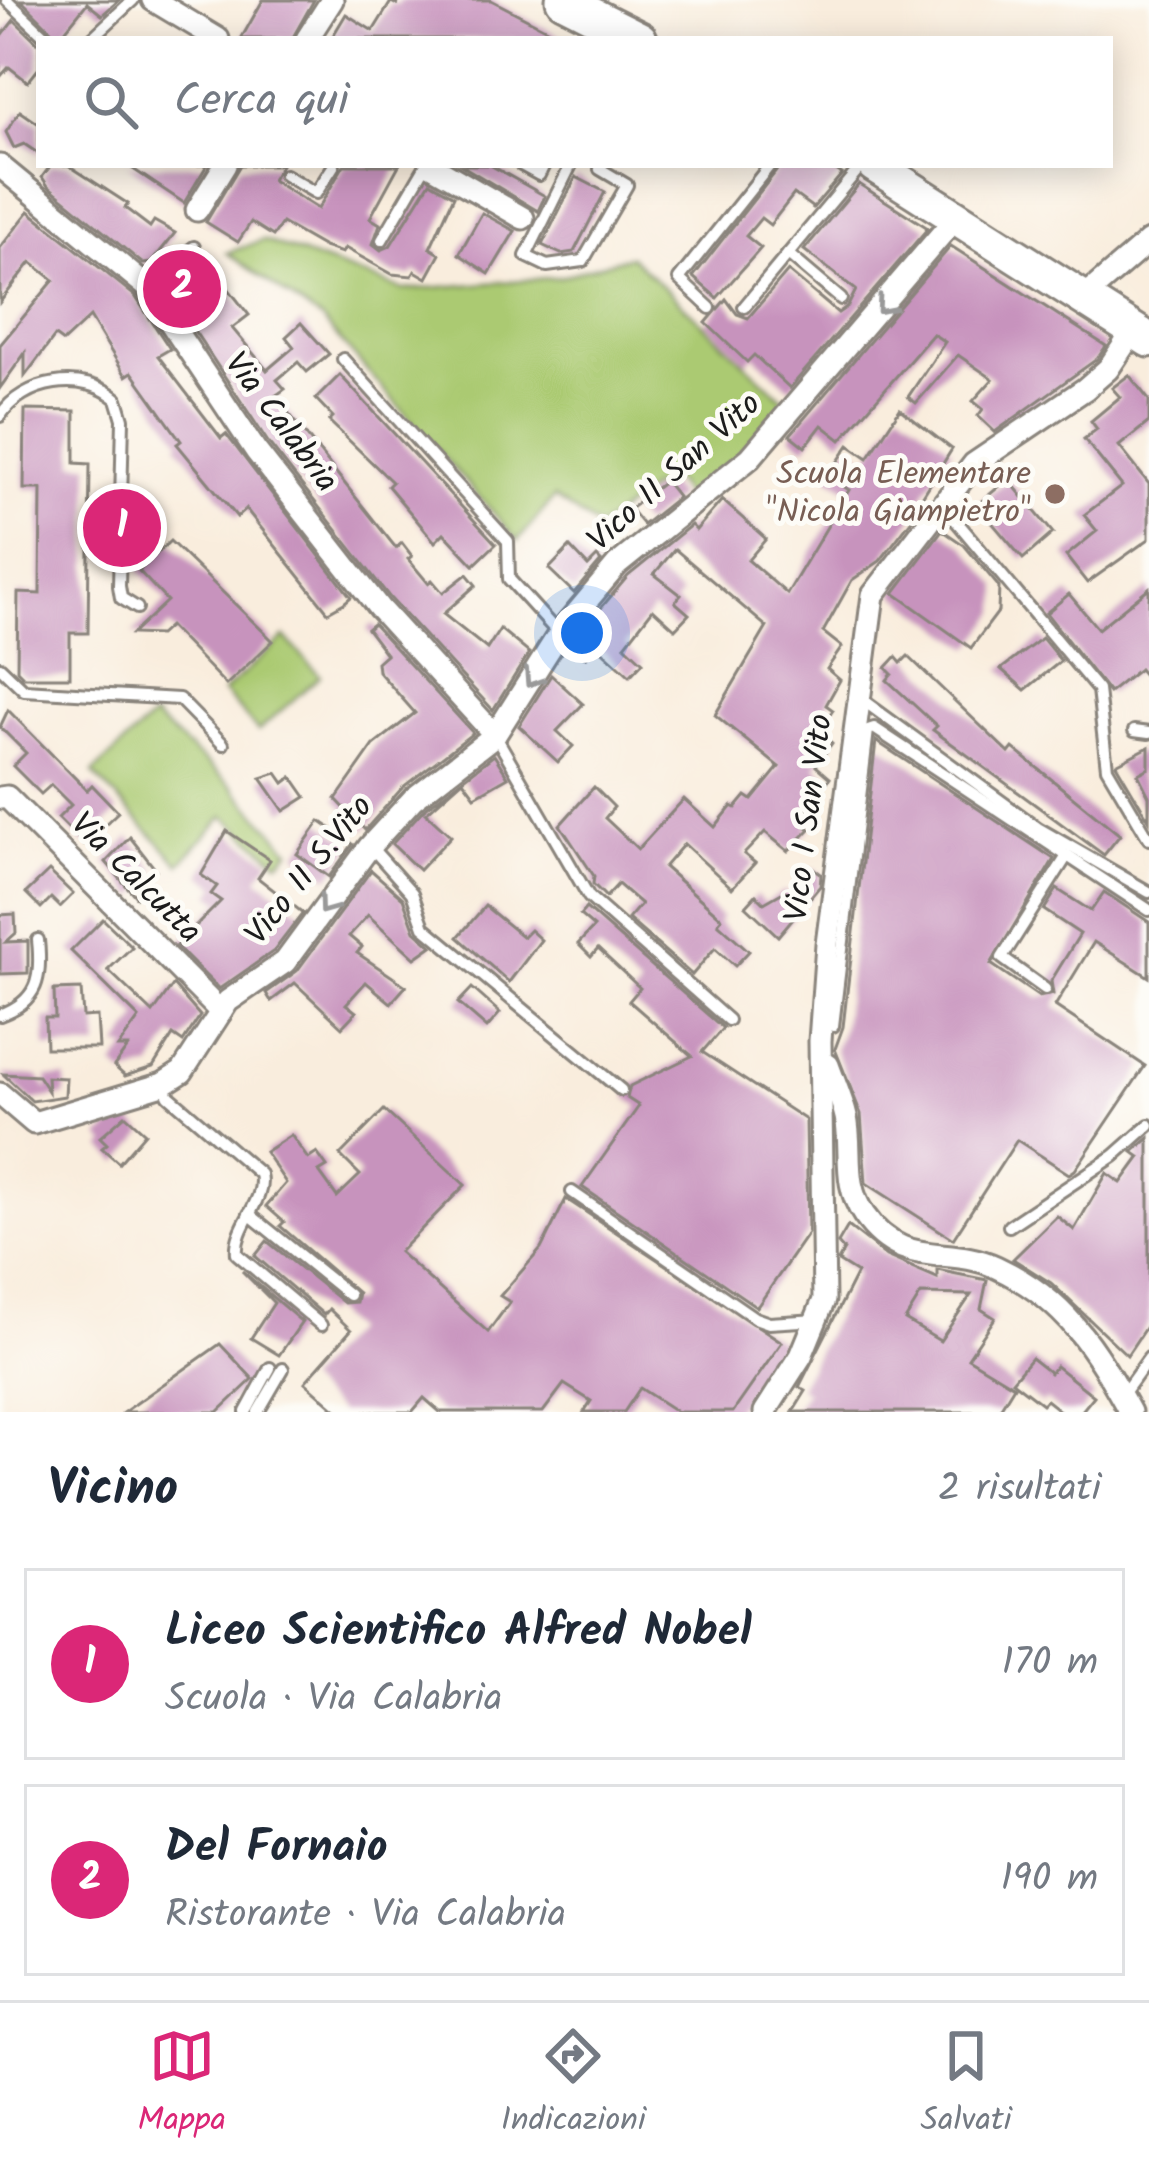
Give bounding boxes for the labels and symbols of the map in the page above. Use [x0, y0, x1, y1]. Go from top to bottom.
pin: 2 [143, 244, 221, 334]
one-way arrow [877, 292, 898, 314]
street label: Via Calabria [209, 341, 351, 505]
street label: Vico II San Vito [576, 380, 774, 566]
place label: Scuola Elementare "Nicola Giampietro" [766, 449, 1031, 540]
marker: Scuola Elementare "Nicola Giampietro" [1042, 481, 1068, 507]
pin: 1 [83, 483, 161, 573]
your location [552, 603, 612, 663]
one-way arrow [524, 665, 546, 687]
street label: Vico I San Vito [771, 711, 849, 925]
street label: Vico II S.Vito [233, 784, 387, 958]
street label: Via Calcutta [57, 801, 213, 957]
one-way arrow [318, 893, 340, 914]

